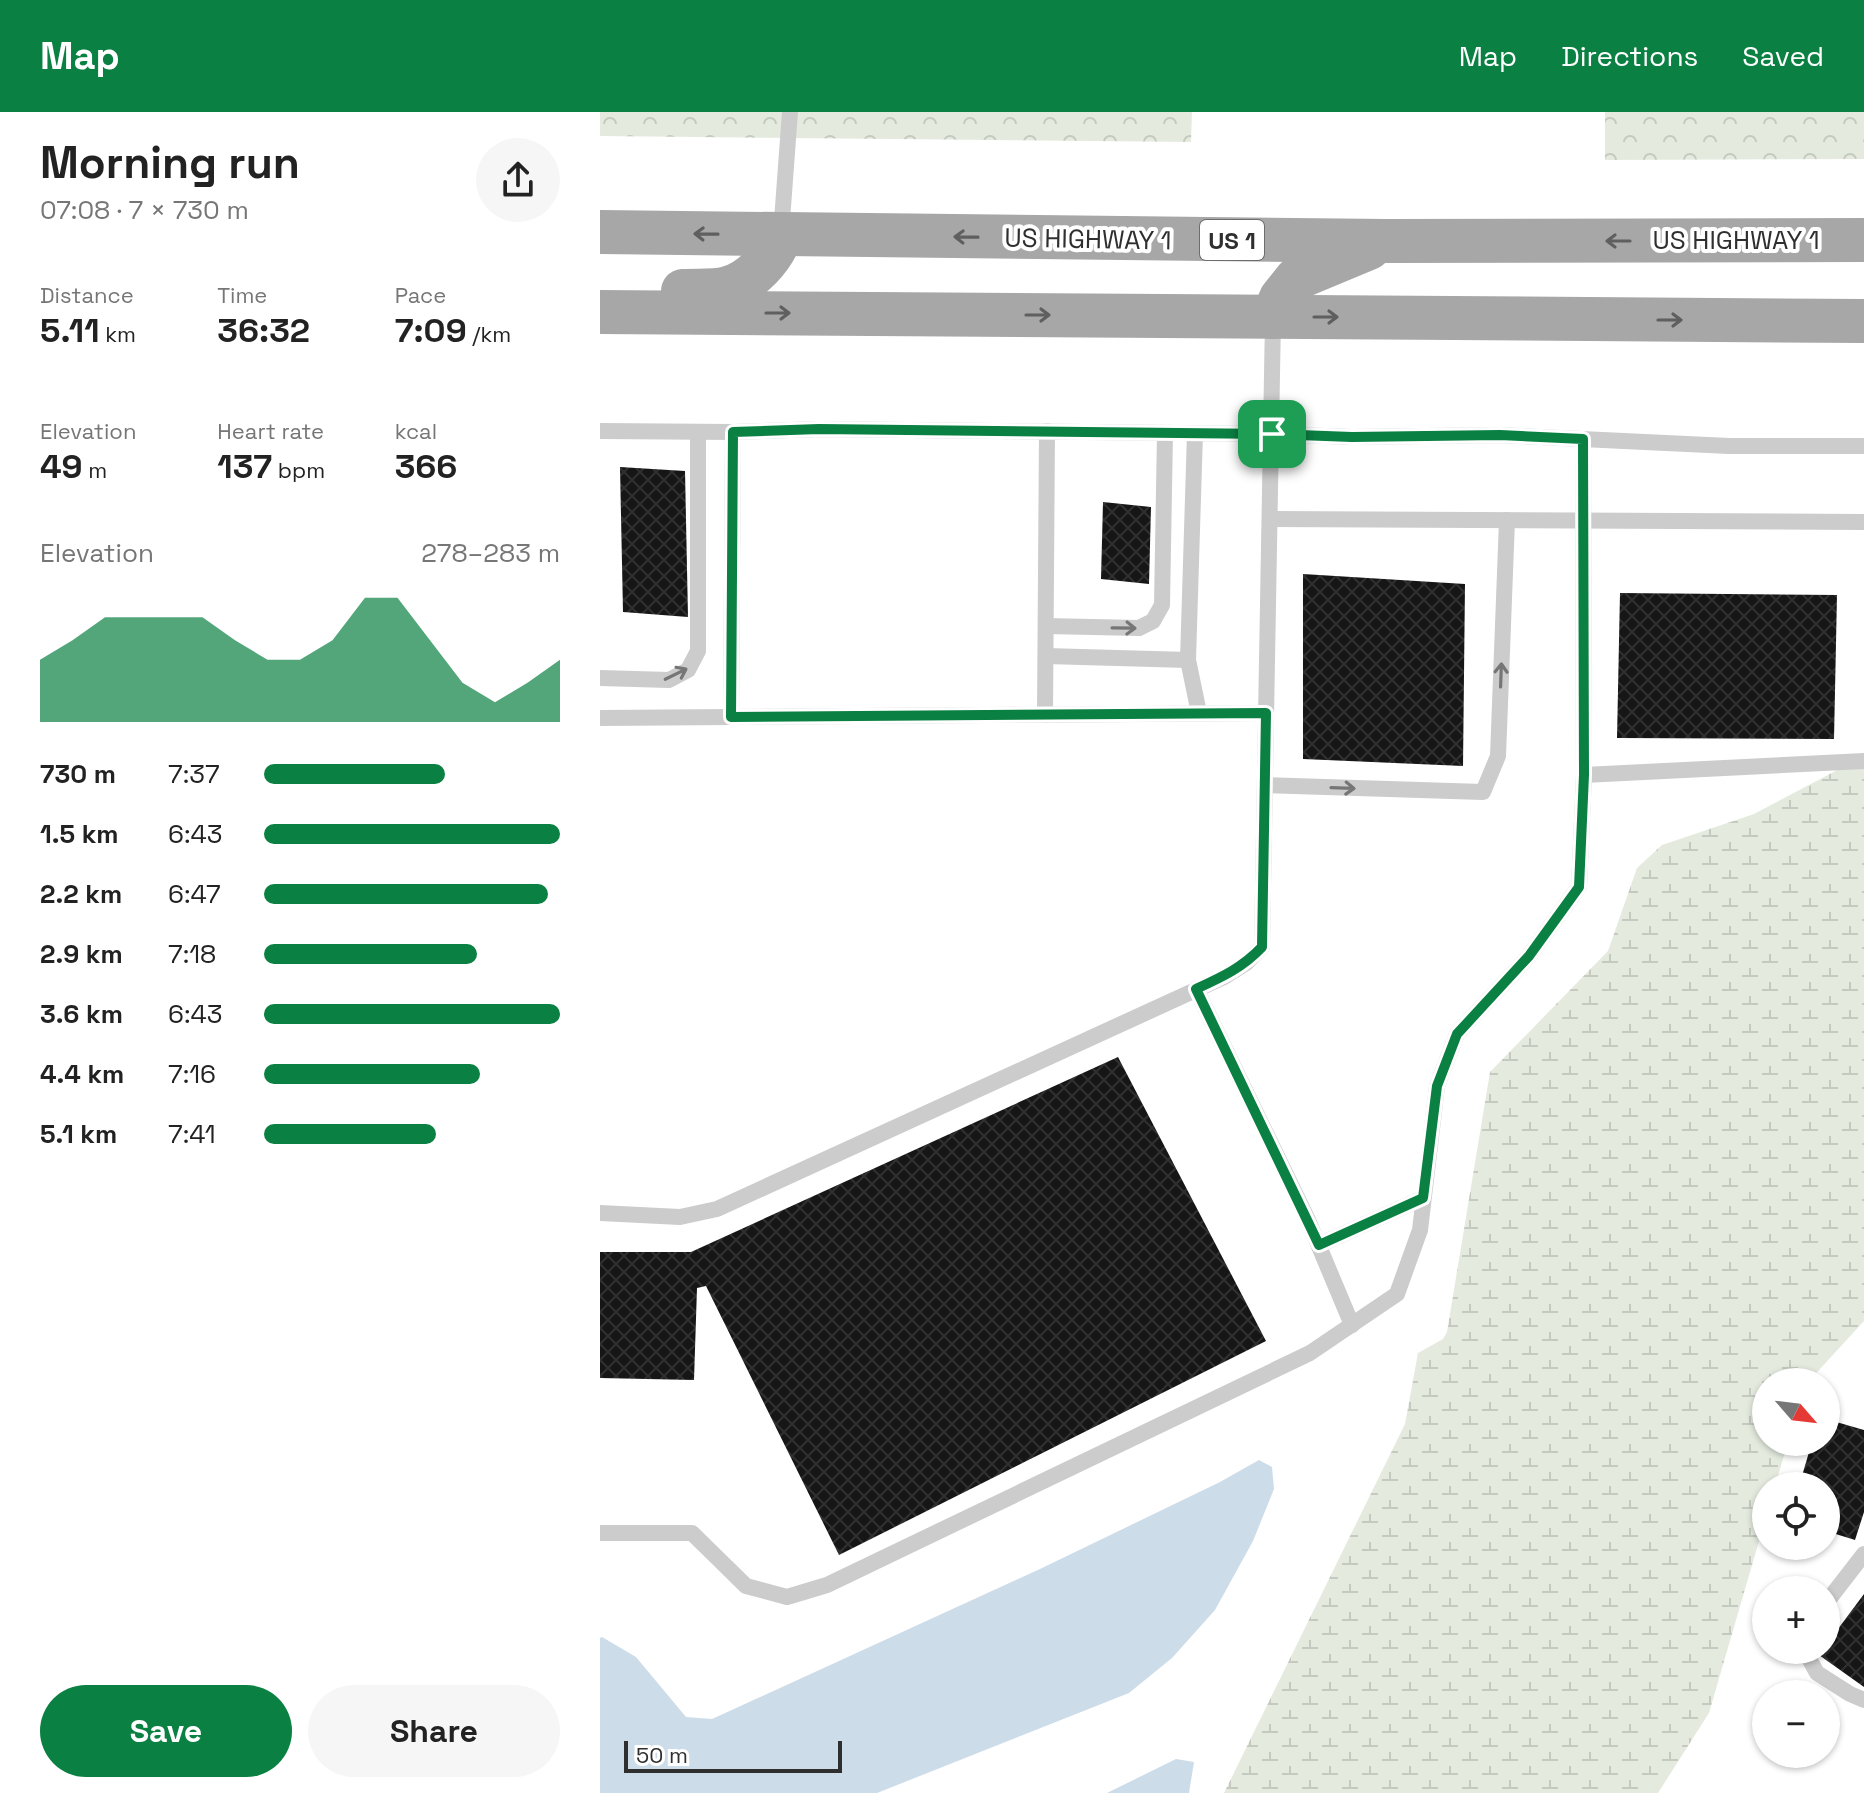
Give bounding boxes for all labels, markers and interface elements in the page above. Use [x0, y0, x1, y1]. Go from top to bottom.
text: Map [40, 32, 120, 80]
text: Map [1459, 38, 1517, 74]
text: Directions [1561, 38, 1698, 74]
text: Saved [1742, 38, 1824, 74]
text: Morning run [40, 135, 300, 191]
button: share [476, 138, 560, 222]
text: 07:08 · 7 × 730 m [40, 193, 249, 227]
road number: US 1 [1200, 220, 1264, 260]
street label: US HIGHWAY 1 [1004, 221, 1172, 257]
street label: US HIGHWAY 1 [1652, 223, 1820, 257]
one-way arrow [693, 226, 720, 242]
one-way arrow [953, 229, 980, 245]
one-way arrow [1605, 233, 1632, 249]
text: Distance [40, 281, 134, 309]
text: Time [217, 281, 267, 309]
text: Pace [395, 281, 446, 309]
one-way arrow [764, 305, 791, 321]
one-way arrow [1024, 307, 1051, 323]
text: 5.11 [40, 309, 100, 352]
text: 36:32 [217, 309, 310, 352]
text: 7:09 [395, 309, 467, 352]
one-way arrow [1312, 309, 1339, 325]
one-way arrow [1656, 312, 1683, 328]
text: km [100, 320, 136, 348]
text: /km [467, 320, 511, 348]
pin [1238, 400, 1306, 468]
icon: arrive [1250, 412, 1294, 456]
text: Elevation [40, 417, 136, 445]
text: Heart rate [217, 417, 324, 445]
text: kcal [395, 417, 437, 445]
text: 49 [40, 445, 83, 488]
text: 137 [217, 445, 272, 488]
text: 366 [395, 445, 457, 488]
text: m [83, 456, 107, 484]
text: bpm [272, 456, 325, 484]
text: Elevation [40, 536, 154, 570]
text: 278–283 m [421, 536, 560, 570]
one-way arrow [1110, 620, 1137, 635]
one-way arrow [1493, 662, 1508, 689]
one-way arrow [664, 666, 687, 681]
text: 730 m [40, 757, 116, 791]
text: 7:37 [168, 757, 220, 791]
one-way arrow [1329, 780, 1356, 795]
text: 1.5 km [40, 817, 119, 851]
text: 6:43 [168, 817, 222, 851]
text: 2.2 km [40, 877, 122, 911]
text: 6:47 [168, 877, 221, 911]
text: 2.9 km [40, 937, 123, 971]
text: 7:18 [168, 937, 216, 971]
text: 3.6 km [40, 997, 123, 1031]
text: 6:43 [168, 997, 222, 1031]
text: 4.4 km [40, 1057, 124, 1091]
text: 7:16 [168, 1057, 216, 1091]
text: 5.1 km [40, 1117, 117, 1151]
text: 7:41 [168, 1117, 216, 1151]
north arrow [1752, 1368, 1840, 1456]
map controls [1752, 1368, 1840, 1768]
button: locate [1752, 1472, 1840, 1560]
button: + [1752, 1576, 1840, 1664]
button: − [1752, 1680, 1840, 1768]
button: Save [40, 1685, 292, 1777]
button: Share [308, 1685, 560, 1777]
scale bar [624, 1737, 842, 1773]
text: 50 m [636, 1741, 688, 1769]

